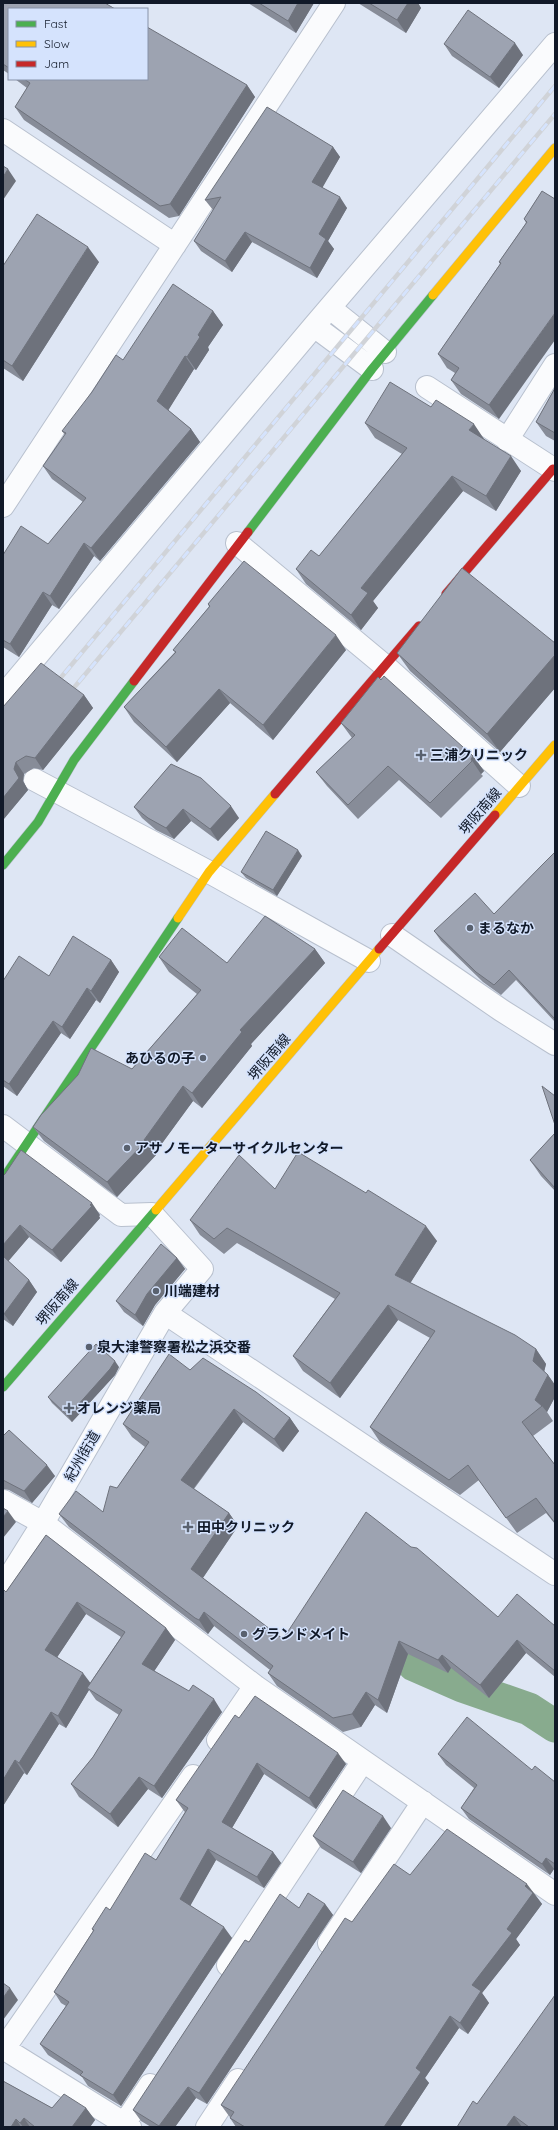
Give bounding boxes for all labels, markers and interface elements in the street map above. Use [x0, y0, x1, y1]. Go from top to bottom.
legend [8, 8, 148, 80]
text: Fast [44, 16, 68, 31]
text: Slow [44, 36, 70, 51]
text: Jam [44, 56, 69, 71]
place label: 三浦クリニック [430, 746, 528, 764]
marker: 三浦クリニック [415, 749, 427, 761]
street label: 堺阪南線 [455, 784, 505, 838]
place label: まるなか [478, 919, 534, 937]
marker: まるなか [465, 923, 475, 933]
street label: 堺阪南線 [244, 1030, 294, 1084]
place label: あひるの子 [125, 1049, 195, 1067]
marker: あひるの子 [198, 1053, 208, 1063]
place label: アサノモーターサイクルセンター [135, 1139, 344, 1157]
marker: アサノモーターサイクルセンター [122, 1143, 132, 1153]
street label: 堺阪南線 [32, 1275, 82, 1329]
place label: 川端建材 [164, 1282, 220, 1300]
marker: 川端建材 [151, 1286, 161, 1296]
place label: 泉大津警察署松之浜交番 [97, 1338, 251, 1356]
marker: 泉大津警察署松之浜交番 [84, 1342, 94, 1352]
place label: オレンジ薬局 [77, 1399, 161, 1417]
marker: オレンジ薬局 [64, 1403, 74, 1413]
street label: 紀州街道 [60, 1427, 104, 1485]
place label: 田中クリニック [197, 1518, 295, 1536]
marker: 田中クリニック [182, 1521, 194, 1533]
place label: グランドメイト [252, 1625, 350, 1643]
marker: グランドメイト [239, 1629, 249, 1639]

